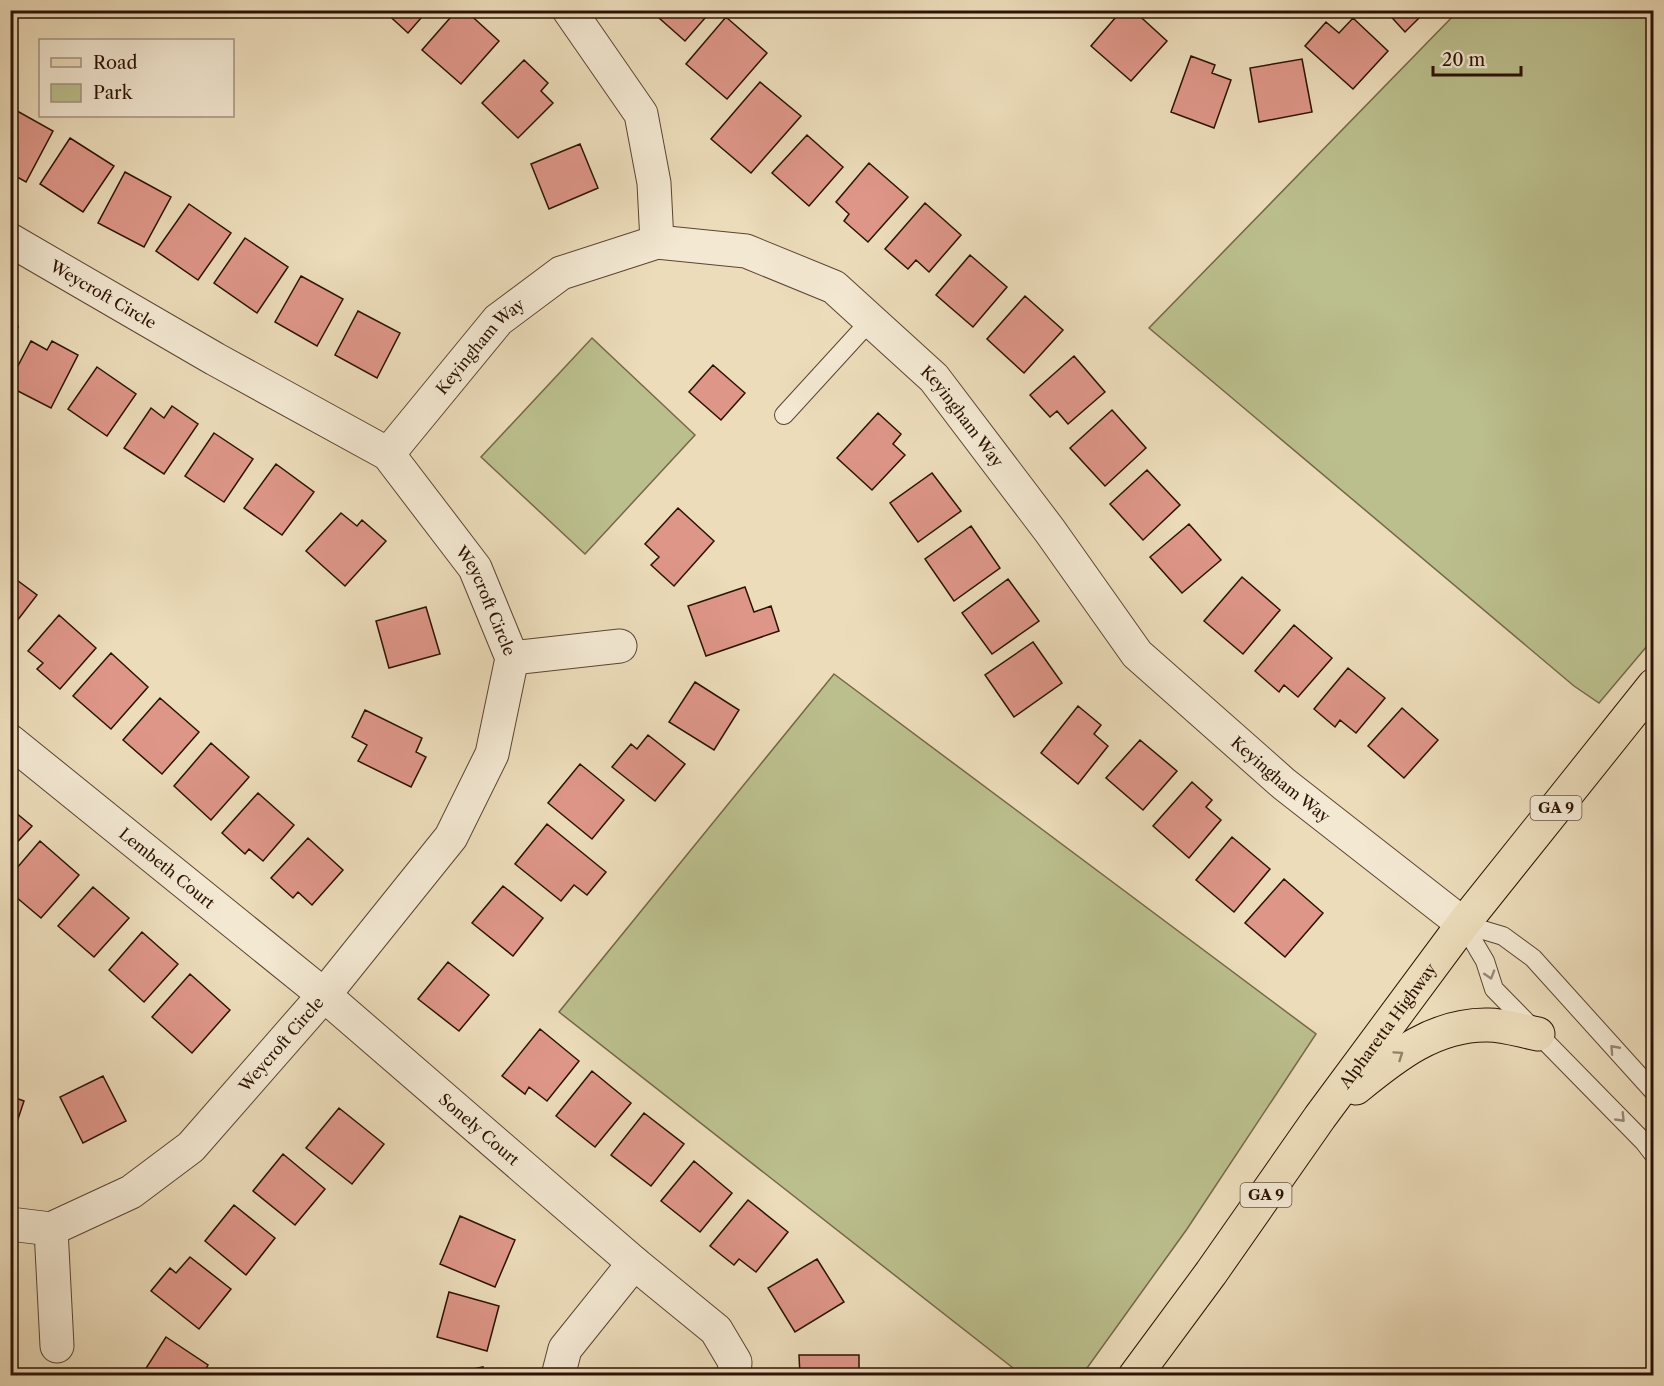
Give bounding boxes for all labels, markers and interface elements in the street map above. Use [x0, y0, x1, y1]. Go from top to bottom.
legend [39, 39, 234, 117]
scale bar [1433, 39, 1522, 77]
text: 20 m [1442, 49, 1486, 71]
text: Road [93, 52, 138, 74]
text: Park [93, 82, 134, 104]
street label: Weycroft Circle [46, 255, 160, 333]
street label: Keyingham Way [431, 293, 529, 398]
street label: Keyingham Way [917, 361, 1008, 472]
street label: Weycroft Circle [451, 541, 520, 659]
street label: Keyingham Way [1227, 732, 1335, 827]
road number: GA 9 [1530, 796, 1582, 820]
street label: Lembeth Court [115, 823, 219, 913]
street label: Alpharetta Highway [1334, 958, 1441, 1093]
one-way arrow [1483, 969, 1495, 980]
street label: Weycroft Circle [234, 992, 328, 1096]
one-way arrow [1610, 1045, 1621, 1056]
one-way arrow [1392, 1051, 1403, 1062]
street label: Sonely Court [435, 1089, 524, 1170]
one-way arrow [1613, 1111, 1624, 1122]
road number: GA 9 [1240, 1183, 1292, 1207]

